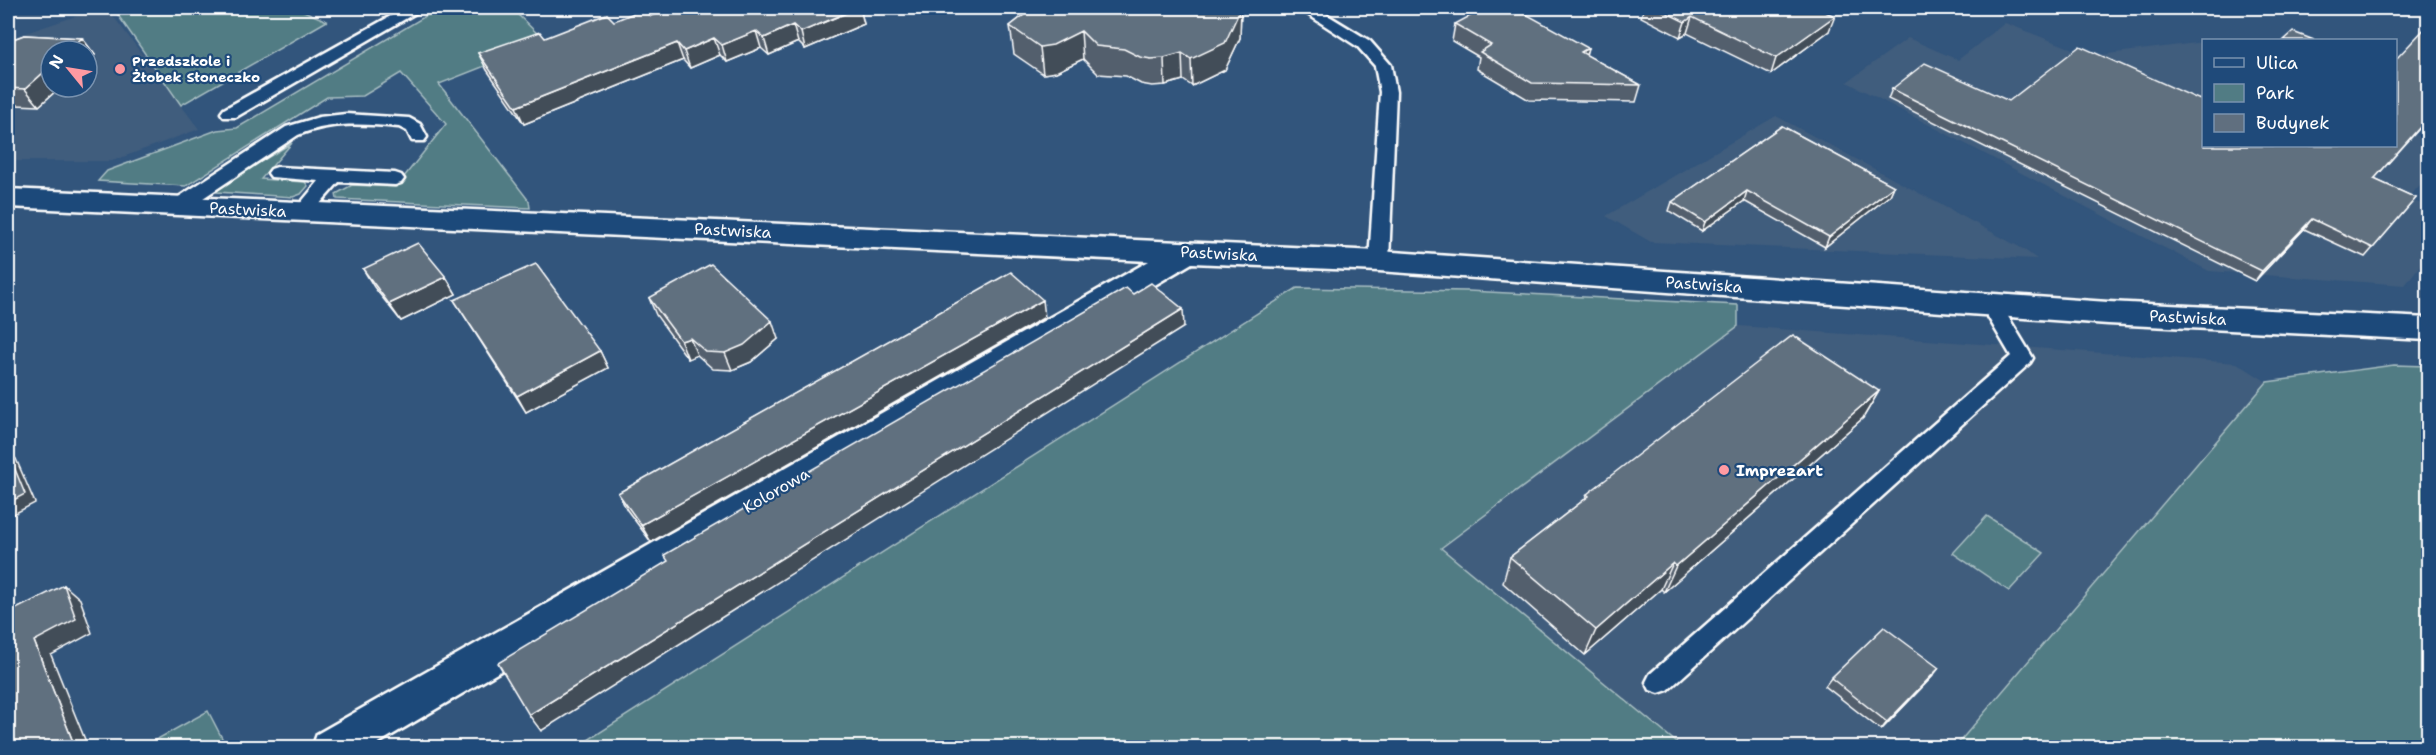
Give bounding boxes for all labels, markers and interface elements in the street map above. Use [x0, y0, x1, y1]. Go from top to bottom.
north arrow [39, 39, 99, 99]
legend [2202, 39, 2397, 147]
text: N [44, 51, 69, 72]
text: Ulica [2256, 51, 2298, 75]
place label: Przedszkole i Żłobek Słoneczko [132, 52, 260, 86]
marker: Przedszkole i Żłobek Słoneczko [113, 62, 127, 76]
text: Park [2256, 81, 2295, 105]
text: Budynek [2256, 111, 2330, 135]
street label: Pastwiska [209, 197, 287, 222]
street label: Pastwiska [694, 218, 772, 243]
street label: Pastwiska [1180, 241, 1258, 266]
street label: Pastwiska [1665, 271, 1743, 298]
street label: Pastwiska [2149, 305, 2227, 330]
place label: Imprezart [1736, 460, 1823, 481]
street label: Kolorowa [739, 463, 813, 518]
marker: Imprezart [1717, 463, 1731, 477]

